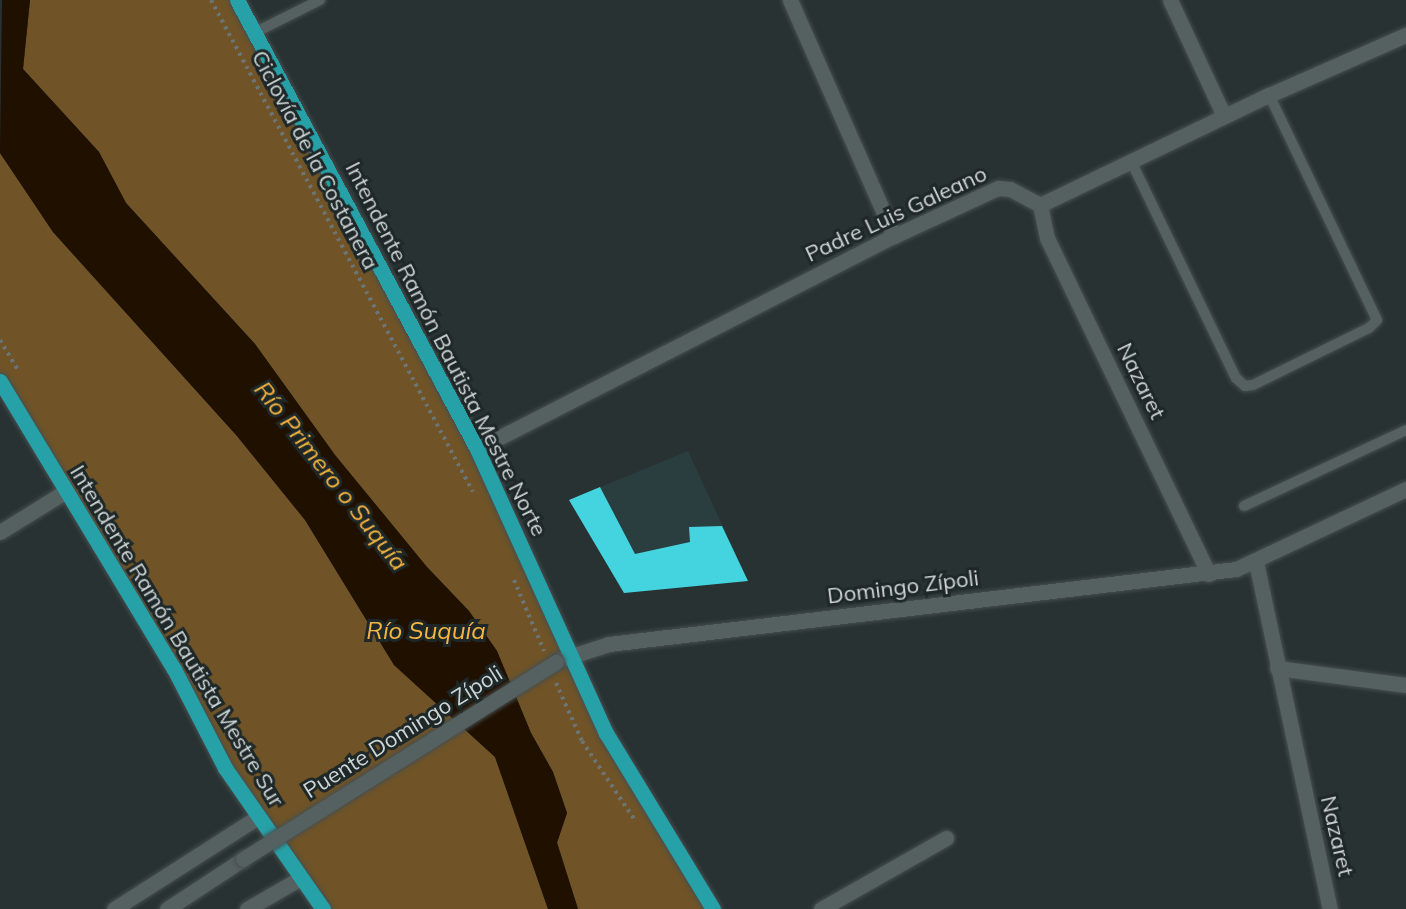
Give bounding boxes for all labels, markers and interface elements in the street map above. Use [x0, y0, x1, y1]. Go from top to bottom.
street label: Ciclovía de la Costanera [246, 46, 384, 274]
street label: Intendente Ramón Bautista Mestre Norte [340, 157, 552, 541]
street label: Padre Luis Galeano [801, 160, 991, 268]
street label: Nazaret [1111, 339, 1171, 423]
water label: Río Primero o Suquía [248, 376, 414, 576]
street label: Intendente Ramón Bautista Mestre Sur [64, 460, 290, 812]
street label: Domingo Zípoli [826, 565, 980, 609]
water label: Río Suquía [366, 617, 486, 645]
street label: Puente Domingo Zípoli [299, 660, 507, 804]
street label: Nazaret [1315, 793, 1359, 879]

